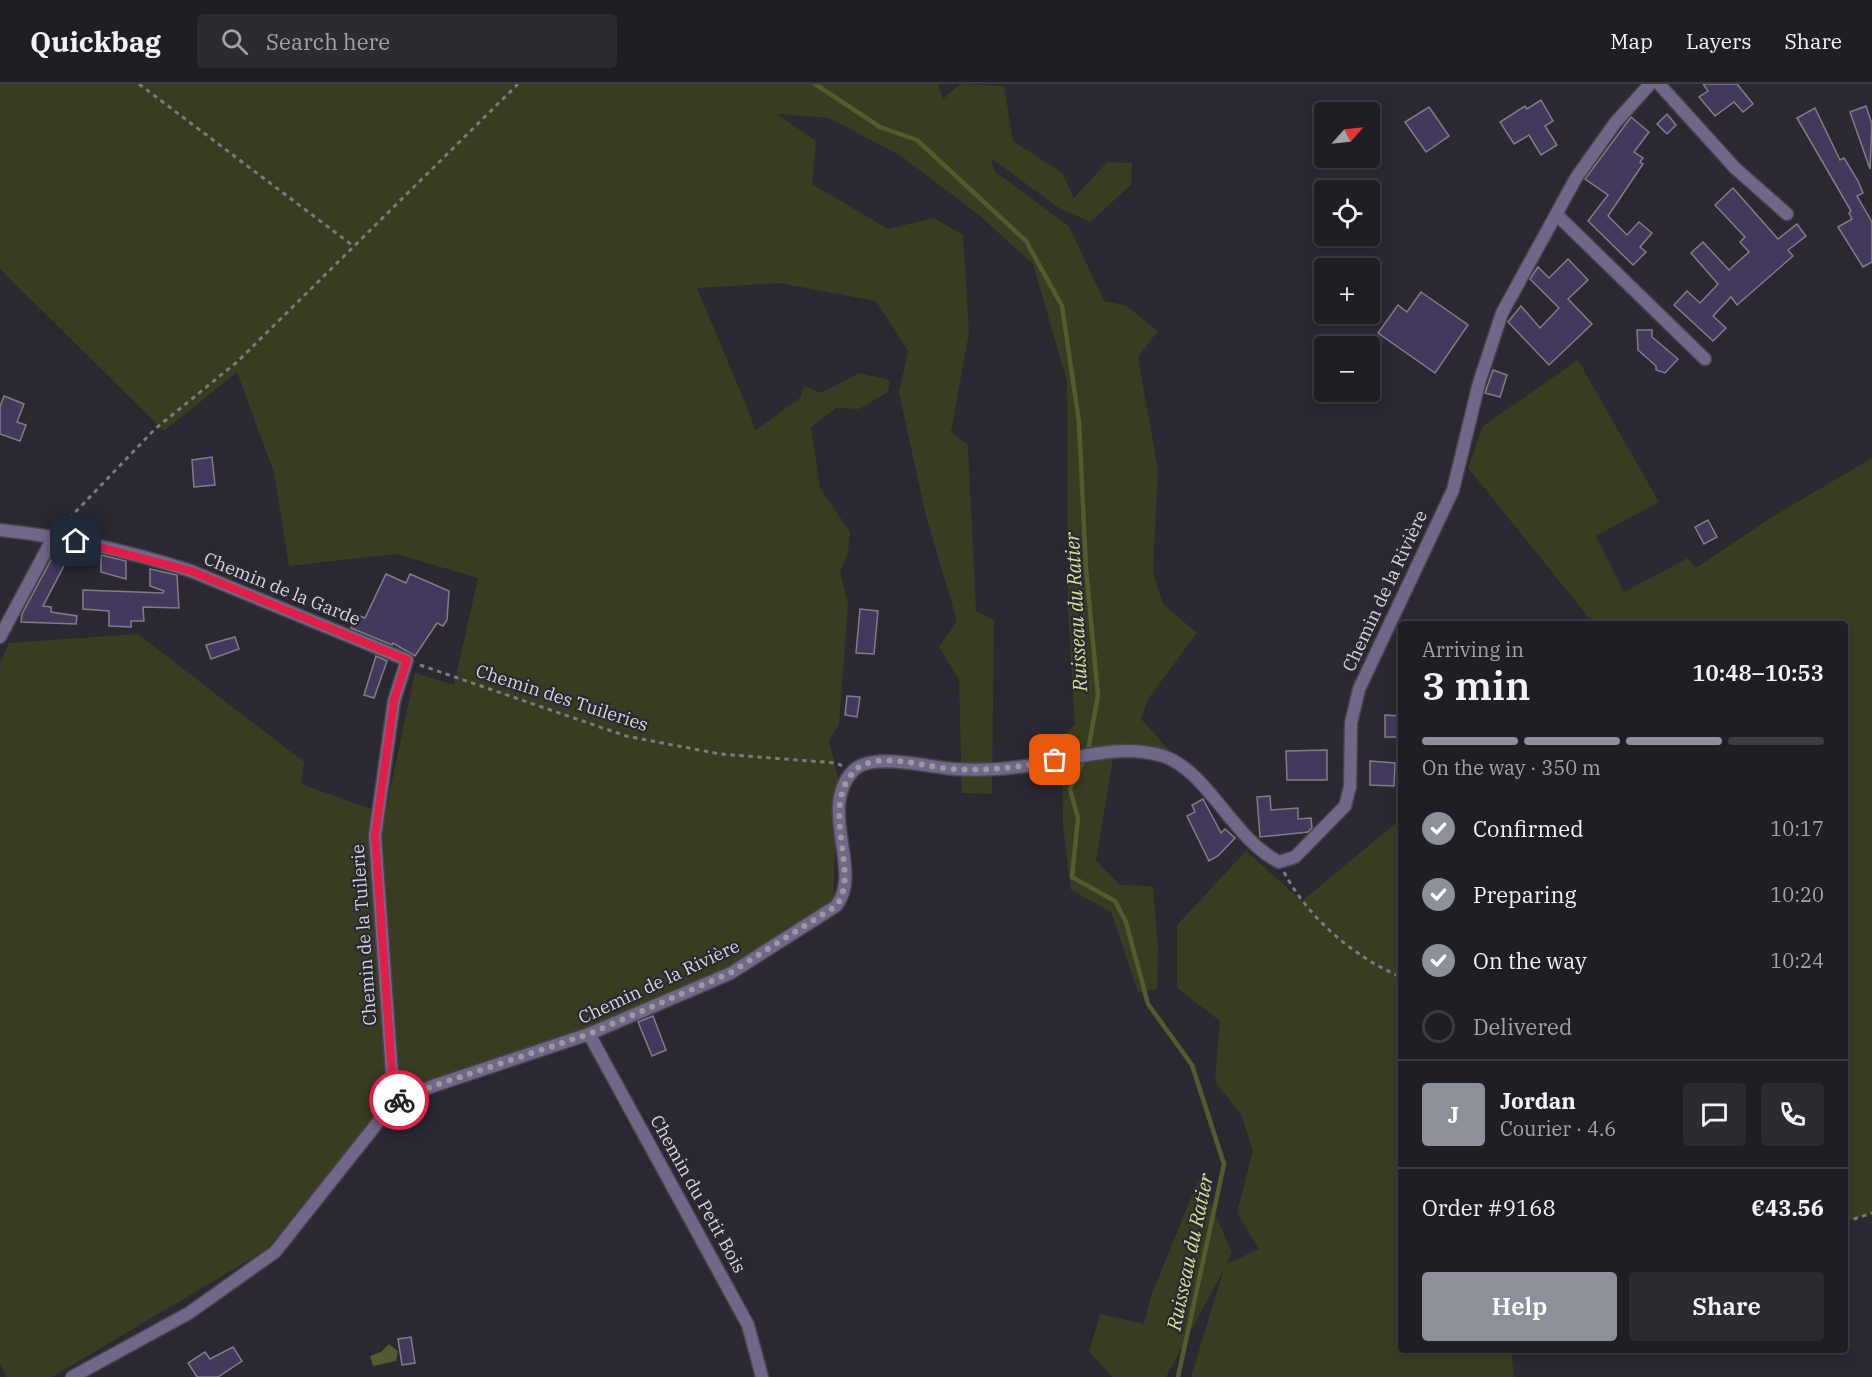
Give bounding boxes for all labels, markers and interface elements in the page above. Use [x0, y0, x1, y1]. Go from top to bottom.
search box [197, 14, 617, 68]
text: Quickbag [30, 23, 161, 60]
icon: search [218, 25, 251, 58]
text: Search here [266, 27, 390, 56]
text: Map [1610, 27, 1653, 55]
text: Layers [1686, 27, 1752, 55]
text: Share [1785, 27, 1842, 55]
north arrow [1314, 102, 1380, 168]
map controls [1314, 102, 1380, 402]
button: locate [1314, 180, 1380, 246]
button: + [1314, 258, 1380, 324]
button: − [1314, 336, 1380, 402]
street label: Chemin de la Rivière [1337, 506, 1432, 675]
pin [50, 515, 101, 566]
icon: home [59, 524, 92, 557]
water label: Ruisseau du Ratier [1058, 530, 1093, 693]
street label: Chemin de la Garde [201, 547, 364, 630]
text: Arriving in [1422, 636, 1524, 663]
text: 10:48–10:53 [1692, 658, 1824, 687]
street label: Chemin des Tuileries [473, 659, 651, 736]
text: 3 min [1422, 660, 1530, 711]
pin [1029, 734, 1080, 785]
icon: bag [1038, 743, 1071, 776]
text: On the way · 350 m [1422, 754, 1601, 781]
icon: check [1422, 812, 1455, 845]
text: Confirmed [1473, 814, 1584, 843]
text: 10:17 [1770, 815, 1824, 842]
street label: Chemin de la Tuilerie [346, 844, 381, 1026]
icon: check [1422, 878, 1455, 911]
text: Preparing [1473, 880, 1577, 909]
text: 10:20 [1770, 881, 1824, 908]
street label: Chemin de la Rivière [574, 934, 743, 1029]
icon: check [1422, 944, 1455, 977]
text: On the way [1473, 946, 1587, 975]
text: 10:24 [1770, 947, 1824, 974]
text: Delivered [1473, 1012, 1572, 1041]
courier [369, 1070, 429, 1130]
button: chat [1683, 1083, 1746, 1146]
button: phone [1761, 1083, 1824, 1146]
icon: bike [383, 1084, 416, 1117]
text: Jordan [1500, 1086, 1576, 1115]
text: J [1448, 1100, 1459, 1129]
street label: Chemin du Petit Bois [645, 1111, 751, 1277]
text: Courier · 4.6 [1500, 1115, 1616, 1142]
water label: Ruisseau du Ratier [1160, 1170, 1220, 1334]
text: Order #9168 [1422, 1193, 1556, 1222]
text: €43.56 [1751, 1193, 1824, 1222]
button: Help [1422, 1272, 1617, 1341]
button: Share [1629, 1272, 1824, 1341]

